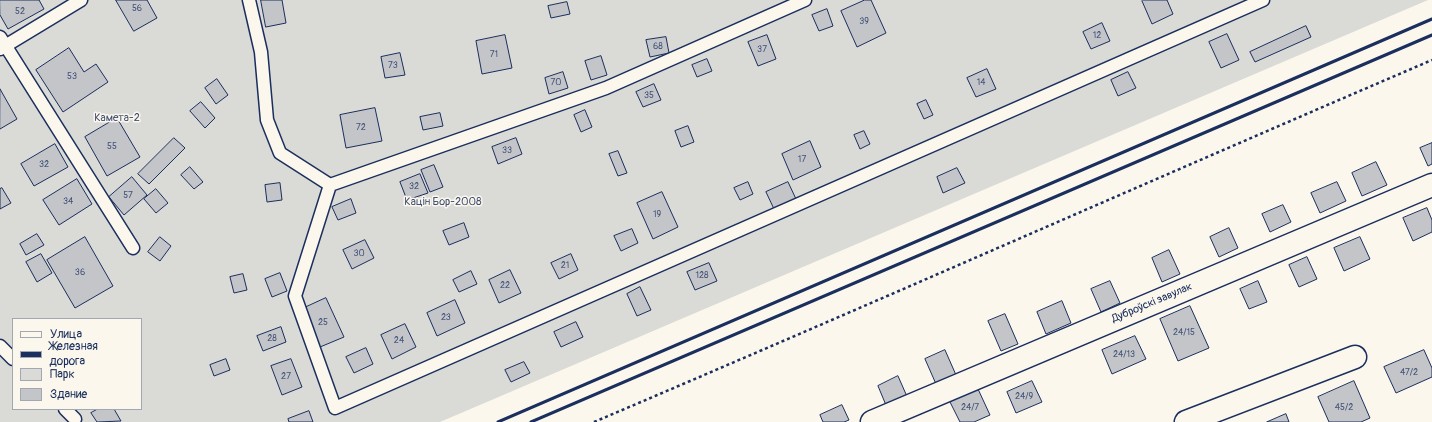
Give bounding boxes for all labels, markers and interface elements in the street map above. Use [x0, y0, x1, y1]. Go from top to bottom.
house number: 56 [132, 4, 142, 14]
house number: 52 [15, 7, 25, 17]
house number: 39 [859, 17, 869, 27]
house number: 12 [1093, 31, 1101, 41]
house number: 68 [653, 42, 663, 52]
house number: 37 [757, 45, 767, 55]
house number: 71 [490, 50, 498, 60]
house number: 73 [388, 61, 398, 71]
house number: 53 [67, 72, 77, 82]
house number: 70 [551, 78, 561, 88]
house number: 14 [977, 78, 985, 88]
house number: 35 [644, 91, 654, 101]
park label: Камета-2 [94, 111, 140, 125]
house number: 72 [356, 123, 366, 133]
house number: 55 [107, 142, 117, 152]
house number: 33 [502, 146, 512, 156]
house number: 17 [798, 155, 806, 165]
house number: 32 [39, 160, 49, 170]
house number: 32 [409, 182, 419, 192]
house number: 57 [123, 191, 133, 201]
park label: Кацін Бор-2008 [404, 195, 482, 209]
house number: 34 [63, 197, 73, 207]
house number: 19 [653, 210, 661, 220]
house number: 30 [353, 249, 365, 259]
house number: 21 [561, 261, 569, 271]
house number: 36 [75, 268, 85, 278]
house number: 128 [695, 271, 709, 281]
street label: Дуброўскі завулак [1110, 280, 1194, 326]
house number: 22 [500, 281, 510, 291]
house number: 23 [441, 313, 451, 323]
legend [12, 318, 142, 410]
house number: 25 [318, 318, 328, 328]
text: Улица [50, 327, 82, 342]
house number: 24/15 [1173, 328, 1195, 338]
house number: 28 [267, 334, 277, 344]
house number: 24 [394, 336, 404, 346]
text: Железная дорога [50, 339, 98, 369]
house number: 24/13 [1113, 350, 1135, 360]
text: Парк [50, 367, 75, 382]
house number: 47/2 [1400, 368, 1418, 378]
house number: 27 [281, 372, 291, 382]
text: Здание [50, 387, 87, 402]
house number: 24/9 [1015, 392, 1033, 402]
house number: 24/7 [961, 403, 979, 413]
house number: 45/2 [1335, 403, 1353, 413]

